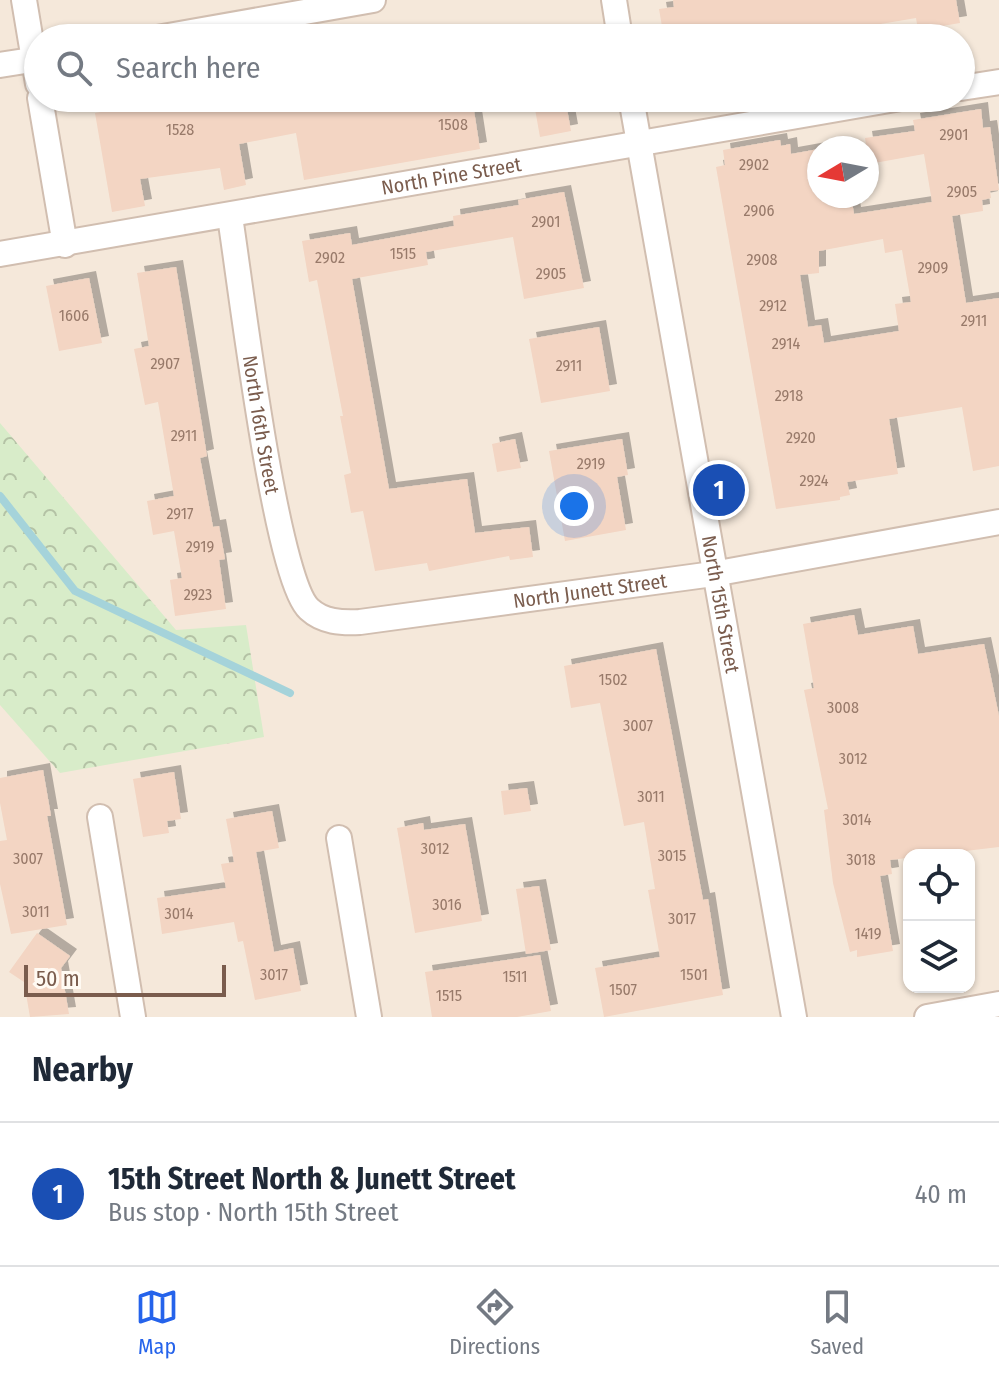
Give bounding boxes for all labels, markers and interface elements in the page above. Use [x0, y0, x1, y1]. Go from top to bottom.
search box [24, 24, 975, 112]
icon: search [52, 46, 96, 90]
text: Search here [116, 50, 261, 86]
house number: 1508 [438, 115, 468, 134]
house number: 1528 [166, 120, 194, 139]
house number: 2901 [940, 125, 968, 144]
north arrow [807, 136, 879, 208]
street label: North Pine Street [380, 152, 523, 200]
house number: 2902 [739, 155, 769, 174]
house number: 2905 [947, 182, 977, 201]
house number: 2906 [744, 201, 775, 220]
house number: 2901 [532, 212, 560, 231]
house number: 1515 [390, 244, 416, 263]
house number: 2902 [315, 248, 345, 267]
house number: 2908 [746, 250, 778, 269]
house number: 2909 [918, 258, 949, 277]
house number: 2905 [536, 264, 566, 283]
house number: 2912 [759, 296, 787, 315]
house number: 1606 [59, 306, 89, 325]
house number: 2911 [961, 311, 987, 330]
house number: 2914 [772, 334, 800, 353]
house number: 2907 [150, 354, 180, 373]
street label: North 16th Street [238, 354, 285, 497]
house number: 2911 [556, 356, 582, 375]
house number: 2918 [775, 386, 803, 405]
house number: 2911 [171, 426, 197, 445]
house number: 2920 [786, 428, 816, 447]
house number: 2919 [577, 454, 605, 473]
pin: 1 [693, 460, 745, 520]
house number: 2924 [800, 471, 829, 490]
your location [554, 486, 594, 526]
house number: 2917 [166, 504, 194, 523]
street label: North 15th Street [697, 533, 745, 675]
house number: 2919 [186, 537, 214, 556]
street label: North Junett Street [512, 568, 669, 613]
house number: 2923 [184, 585, 212, 604]
house number: 1502 [599, 670, 627, 689]
house number: 3008 [827, 698, 859, 717]
house number: 3007 [623, 716, 654, 735]
house number: 3012 [839, 749, 867, 768]
house number: 3011 [637, 787, 665, 806]
house number: 3014 [842, 810, 872, 829]
house number: 3012 [421, 839, 449, 858]
house number: 3015 [658, 846, 686, 865]
house number: 3007 [13, 849, 44, 868]
map controls [903, 849, 975, 993]
button: locate [903, 849, 975, 921]
house number: 3018 [846, 850, 876, 869]
house number: 3016 [432, 895, 462, 914]
house number: 3011 [22, 902, 50, 921]
house number: 3014 [164, 904, 194, 923]
house number: 3017 [668, 909, 696, 928]
button: layers [903, 921, 975, 993]
house number: 1419 [854, 924, 882, 943]
scale bar [24, 961, 226, 997]
text: 50 m [36, 965, 80, 992]
house number: 3017 [260, 965, 288, 984]
house number: 1501 [680, 965, 708, 984]
house number: 1511 [502, 967, 528, 986]
house number: 1507 [609, 980, 638, 999]
house number: 1515 [436, 986, 462, 1005]
text: Nearby [32, 1049, 133, 1090]
text: 15th Street North & Junett Street [108, 1161, 515, 1197]
text: 1 [53, 1179, 64, 1210]
text: 40 m [915, 1179, 967, 1210]
text: Bus stop · North 15th Street [108, 1197, 398, 1228]
tab: Map [135, 1285, 179, 1360]
tab: Directions [449, 1285, 540, 1360]
tab: Saved [810, 1285, 864, 1360]

